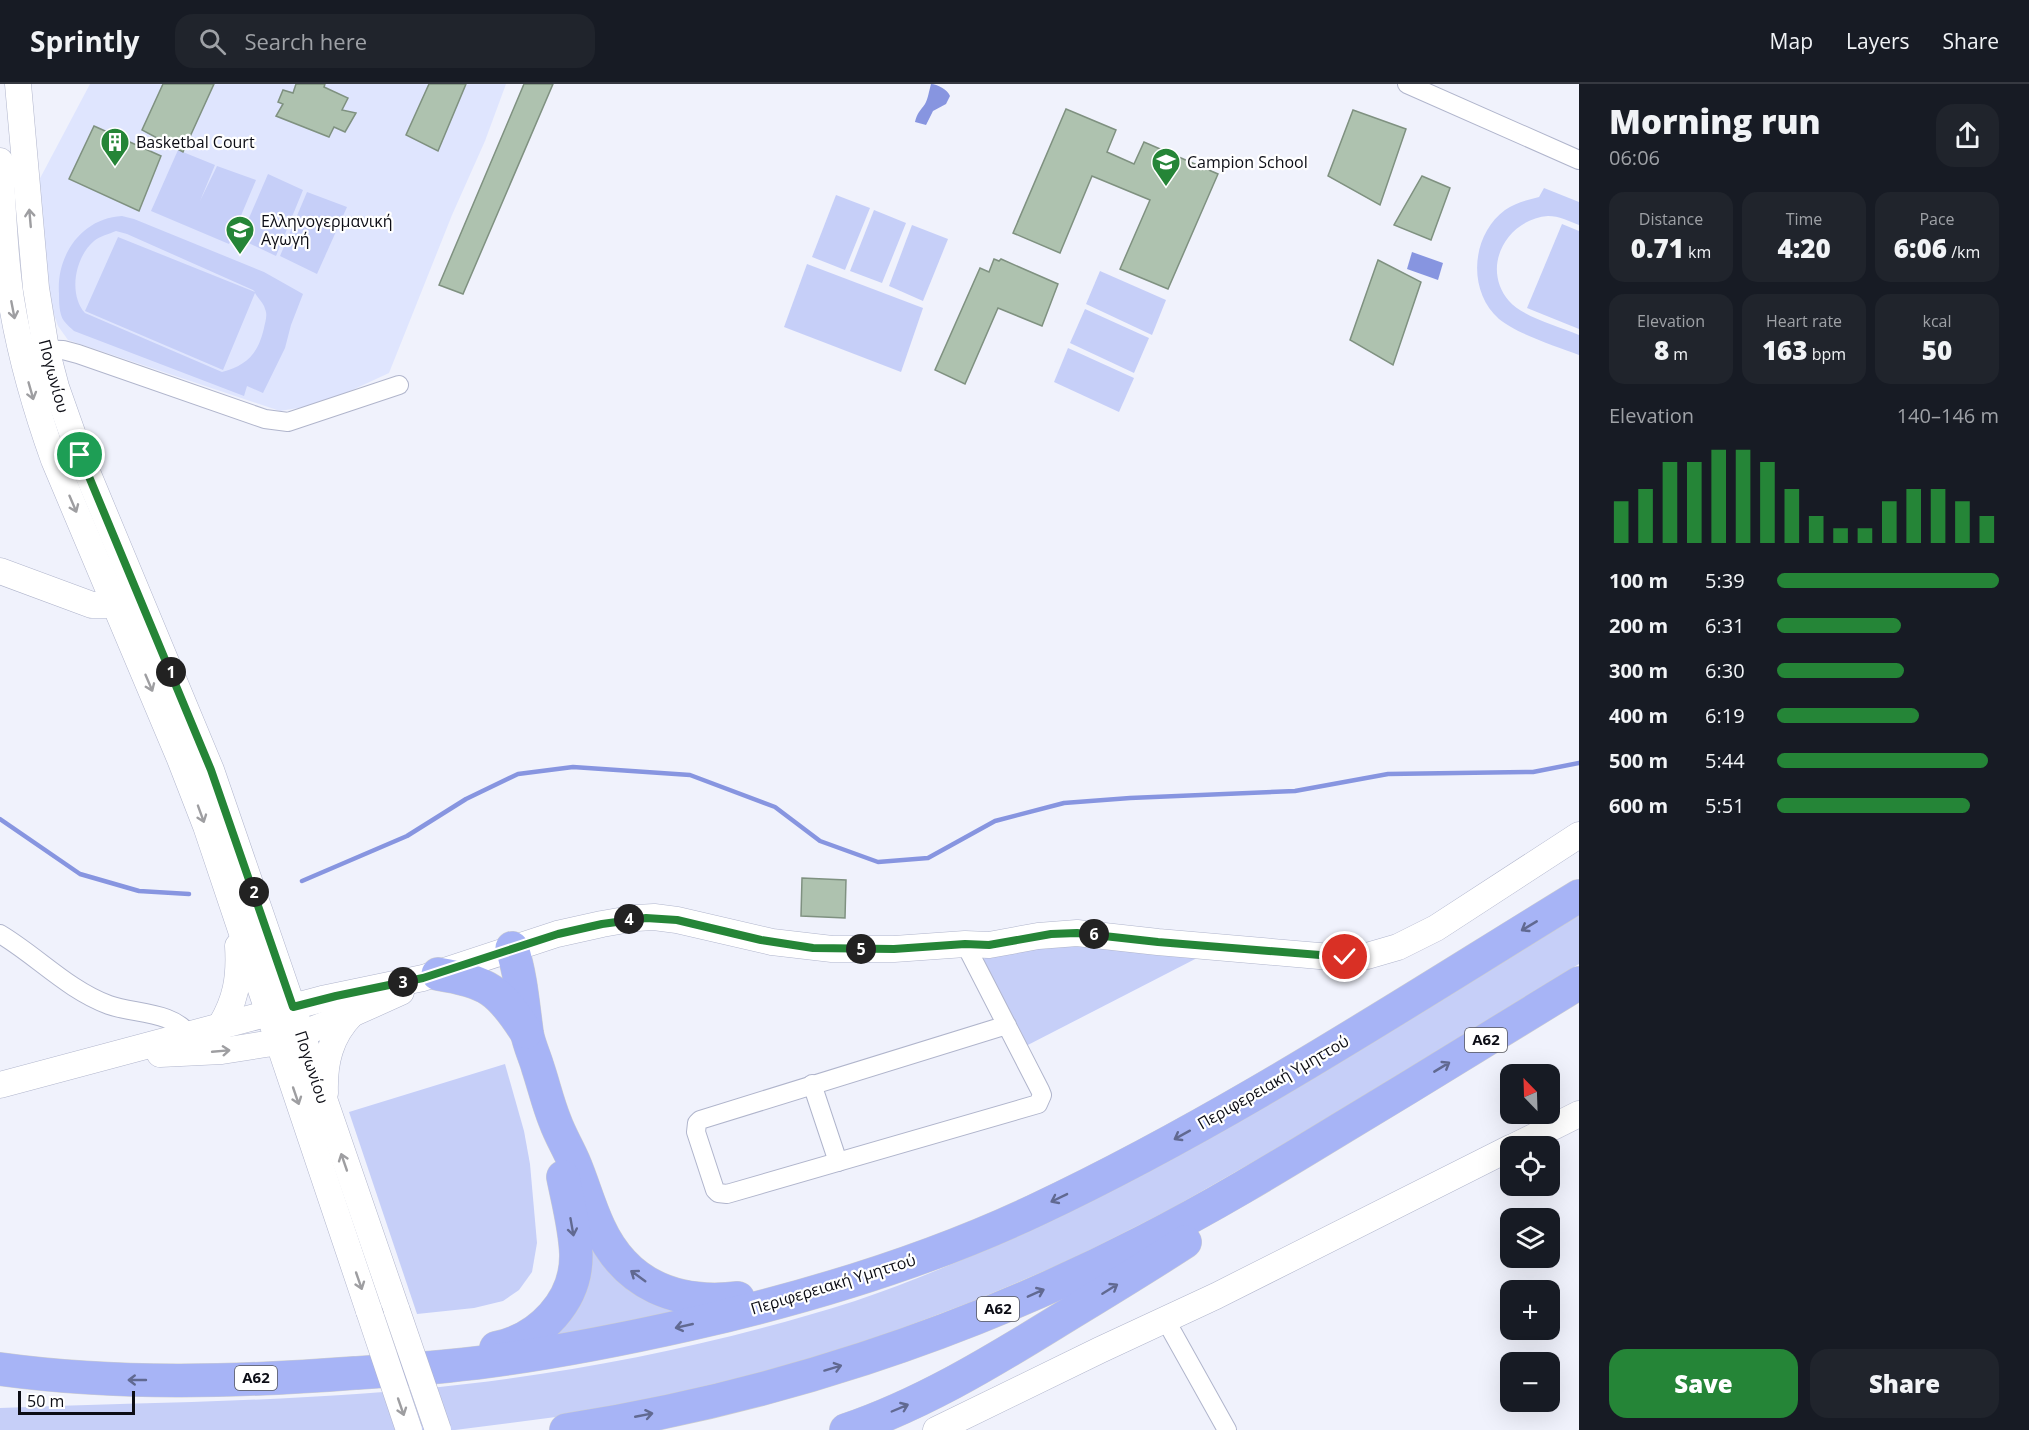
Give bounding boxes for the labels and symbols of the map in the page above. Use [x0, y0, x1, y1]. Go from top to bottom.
building icon: Basketbal Court [99, 126, 131, 168]
place label: Basketbal Court [136, 131, 255, 153]
school or university icon: Campion School [1150, 146, 1182, 188]
place label: Campion School [1187, 151, 1308, 173]
one-way arrow [24, 209, 35, 229]
place label: Ελληνογερμανική Αγωγή [261, 210, 393, 250]
school or university icon: Ελληνογερμανική Αγωγή [224, 214, 256, 256]
one-way arrow [8, 300, 19, 320]
street label: Πογωνίου [34, 337, 74, 415]
one-way arrow [26, 381, 37, 400]
pin [54, 429, 105, 480]
one-way arrow [68, 494, 79, 512]
pin: 1 [156, 657, 186, 687]
one-way arrow [144, 674, 155, 692]
one-way arrow [197, 804, 208, 823]
pin: 2 [239, 877, 269, 907]
pin: 4 [614, 904, 644, 934]
pin: 6 [1079, 919, 1109, 949]
one-way arrow [1521, 921, 1538, 933]
pin [1319, 931, 1370, 982]
pin: 5 [846, 934, 876, 964]
pin: 3 [388, 967, 418, 997]
street label: Πογωνίου [290, 1028, 334, 1106]
road number: Α62 [1465, 1028, 1507, 1052]
street label: Περιφερειακή Υμηττού [1193, 1030, 1353, 1134]
one-way arrow [211, 1045, 231, 1056]
one-way arrow [1434, 1060, 1451, 1073]
north arrow [1500, 1064, 1560, 1124]
one-way arrow [291, 1086, 302, 1105]
one-way arrow [1174, 1129, 1191, 1141]
one-way arrow [338, 1153, 349, 1172]
one-way arrow [1051, 1193, 1069, 1205]
one-way arrow [567, 1216, 578, 1236]
street label: Περιφερειακή Υμηττού [748, 1248, 918, 1320]
one-way arrow [631, 1270, 647, 1282]
one-way arrow [354, 1271, 365, 1290]
one-way arrow [1101, 1283, 1118, 1295]
one-way arrow [1026, 1287, 1044, 1298]
road number: Α62 [977, 1297, 1019, 1321]
one-way arrow [675, 1320, 694, 1332]
one-way arrow [823, 1362, 842, 1373]
road number: Α62 [235, 1366, 277, 1390]
one-way arrow [128, 1374, 148, 1386]
scale bar [18, 1388, 135, 1416]
one-way arrow [396, 1397, 407, 1416]
one-way arrow [891, 1402, 909, 1413]
one-way arrow [634, 1410, 654, 1421]

